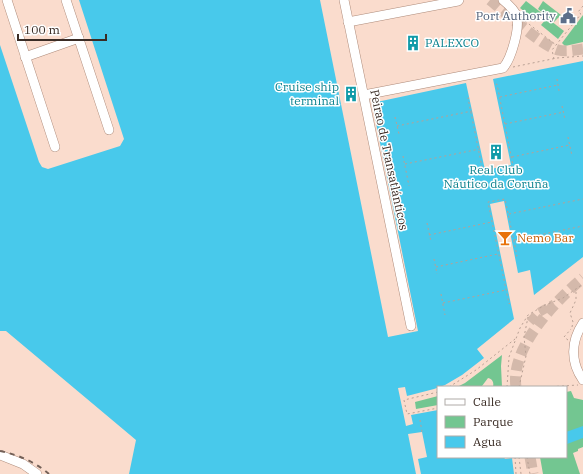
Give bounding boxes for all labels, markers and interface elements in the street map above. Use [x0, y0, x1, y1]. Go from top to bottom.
public building icon: Port Authority [559, 7, 577, 25]
place label: Port Authority [476, 8, 557, 23]
scale bar [18, 16, 106, 42]
text: 100 m [24, 22, 60, 37]
building icon: PALEXCO [404, 34, 422, 52]
place label: PALEXCO [425, 35, 479, 50]
place label: Cruise ship terminal [275, 79, 339, 108]
building icon: Cruise ship terminal [342, 85, 360, 103]
street label: Peirao de Transatlánticos [367, 88, 412, 232]
building icon: Real Club Náutico da Coruña [487, 143, 505, 161]
place label: Real Club Náutico da Coruña [443, 162, 549, 191]
bar icon: Nemo Bar [496, 229, 514, 247]
place label: Nemo Bar [517, 230, 574, 245]
legend [437, 386, 567, 458]
text: Calle [473, 394, 501, 409]
text: Parque [473, 414, 513, 429]
text: Agua [473, 434, 502, 449]

